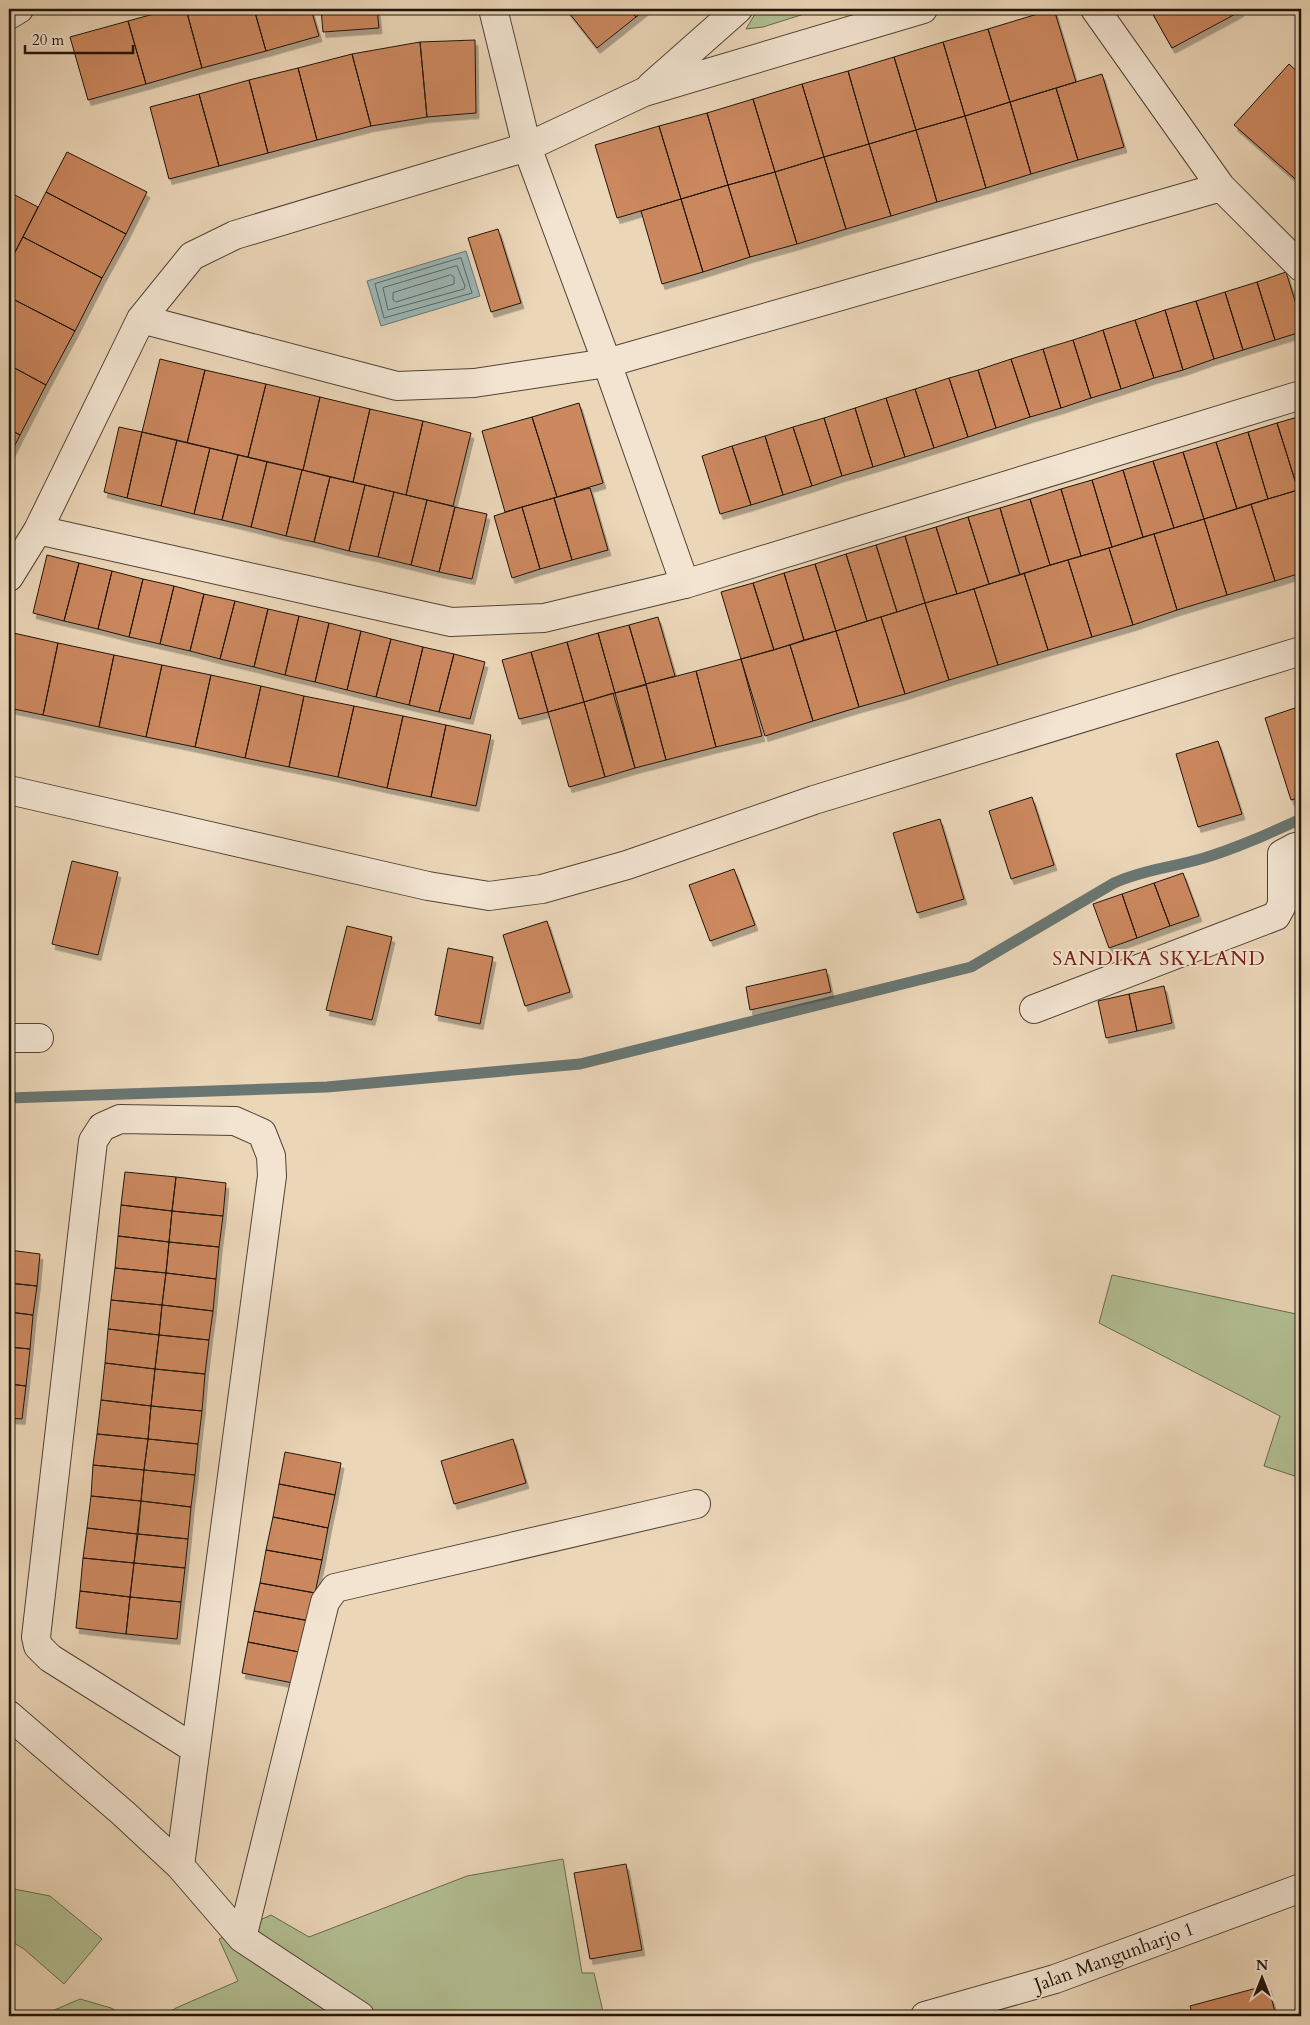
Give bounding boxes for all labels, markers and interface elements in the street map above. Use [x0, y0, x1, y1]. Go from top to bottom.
scale bar [25, 22, 132, 54]
text: 20 m [32, 30, 64, 50]
district label: SANDIKA SKYLAND [1052, 945, 1266, 972]
street label: Jalan Mangunharjo 1 [1028, 1916, 1198, 1999]
north arrow [1238, 1952, 1288, 2002]
text: N [1256, 1956, 1268, 1975]

